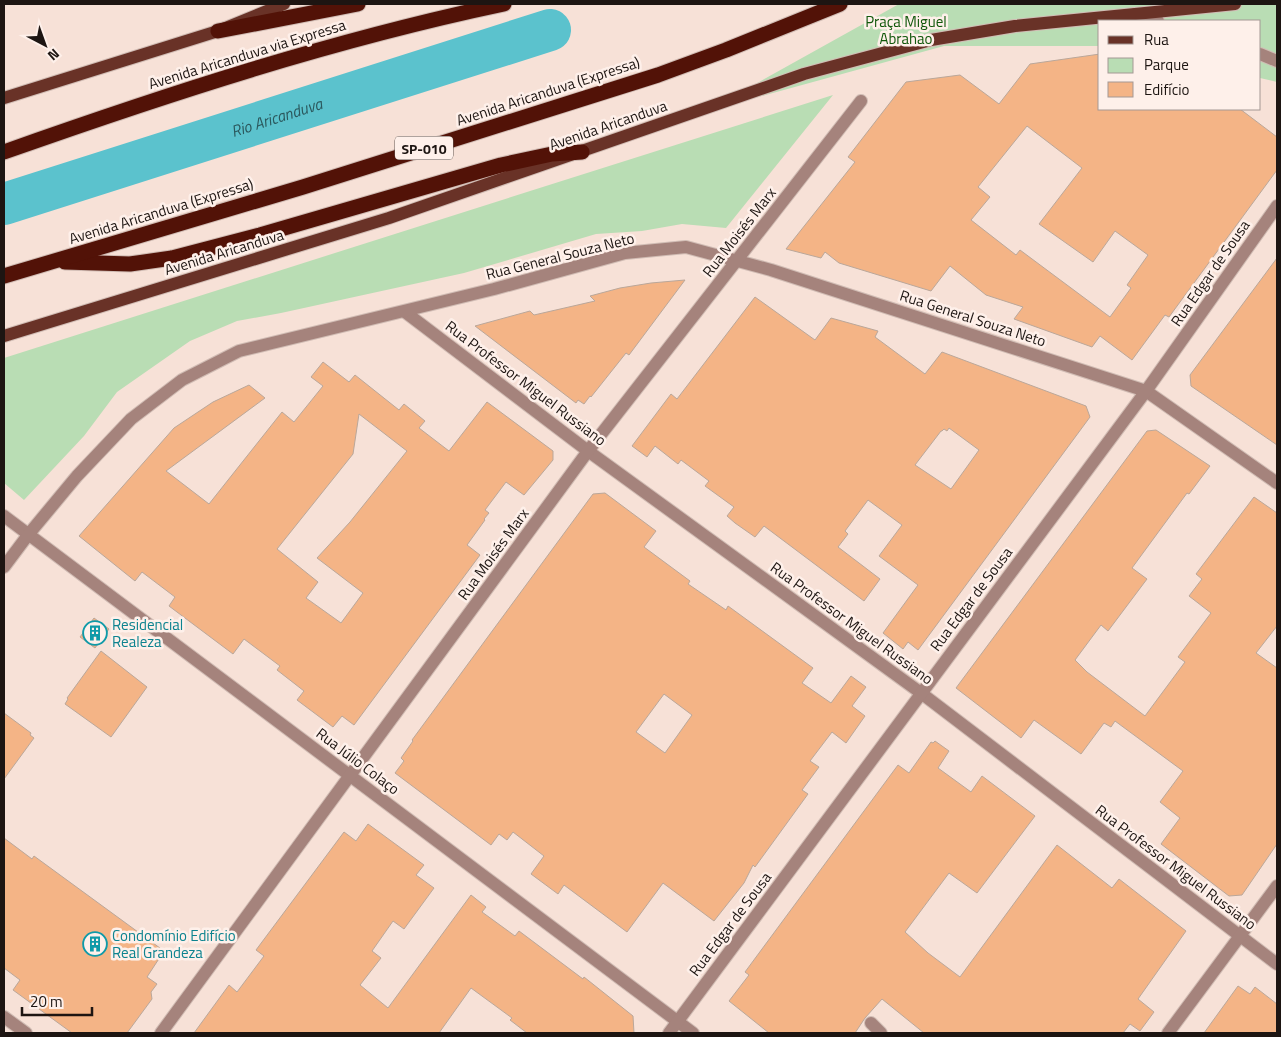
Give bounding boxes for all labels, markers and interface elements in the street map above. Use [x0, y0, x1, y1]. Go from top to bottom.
park label: Praça Miguel Abrahao [865, 10, 947, 50]
street label: Avenida Aricanduva via Expressa [146, 13, 349, 95]
north arrow [20, 20, 70, 70]
legend [1098, 20, 1261, 110]
text: Rua [1144, 28, 1169, 51]
text: N [43, 44, 64, 66]
street label: Avenida Aricanduva (Expressa) [454, 53, 642, 129]
text: Parque [1144, 53, 1189, 76]
text: Edifício [1144, 78, 1189, 101]
water label: Rio Aricanduva [228, 91, 326, 143]
street label: Avenida Aricanduva [547, 96, 669, 154]
road number: SP-010 [395, 136, 453, 160]
street label: Avenida Aricanduva (Expressa) [66, 172, 256, 250]
street label: Rua Moisés Marx [696, 182, 782, 282]
street label: Rua Edgar de Sousa [1165, 215, 1256, 331]
street label: Avenida Aricanduva [162, 223, 287, 281]
street label: Rua General Souza Neto [483, 226, 637, 286]
street label: Rua General Souza Neto [897, 284, 1049, 352]
street label: Rua Professor Miguel Russiano [441, 315, 611, 451]
street label: Rua Moisés Marx [452, 503, 534, 605]
street label: Rua Edgar de Sousa [924, 542, 1018, 656]
street label: Rua Professor Miguel Russiano [766, 556, 938, 690]
place label: Residencial Realeza [112, 613, 183, 653]
building icon: Residencial Realeza [82, 620, 108, 646]
street label: Rua Júlio Colaço [311, 722, 405, 800]
street label: Rua Professor Miguel Russiano [1091, 799, 1261, 935]
street label: Rua Edgar de Sousa [683, 867, 777, 981]
place label: Condomínio Edifício Real Grandeza [112, 924, 236, 964]
building icon: Condomínio Edifício Real Grandeza [82, 931, 108, 957]
scale bar [22, 984, 92, 1016]
text: 20 m [30, 990, 63, 1013]

